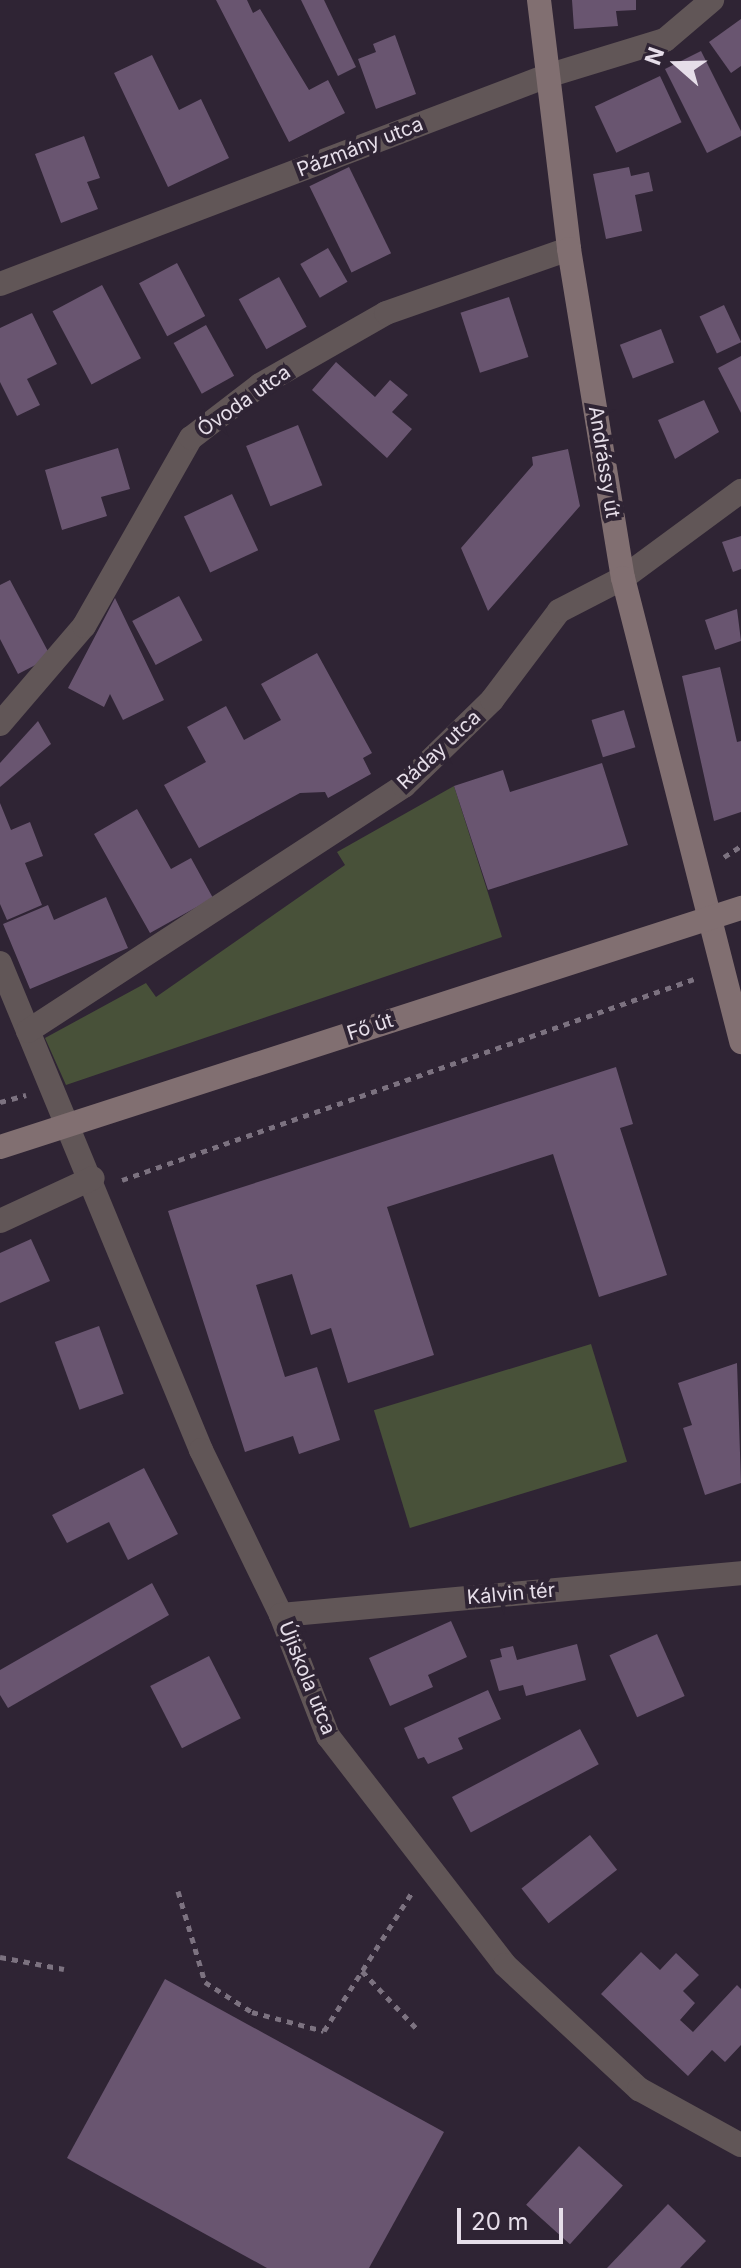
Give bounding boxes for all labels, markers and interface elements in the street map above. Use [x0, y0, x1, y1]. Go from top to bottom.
north arrow [637, 24, 717, 104]
text: N [639, 43, 670, 68]
street label: Pázmány utca [294, 112, 426, 182]
street label: Óvoda utca [193, 360, 295, 442]
street label: Andrássy út [583, 404, 625, 520]
street label: Ráday utca [392, 705, 486, 795]
street label: Fő út [344, 1008, 396, 1046]
street label: Kálvin tér [466, 1578, 556, 1610]
street label: Újiskola utca [273, 1618, 341, 1738]
scale bar [461, 2192, 567, 2242]
text: 20 m [471, 2207, 529, 2236]

